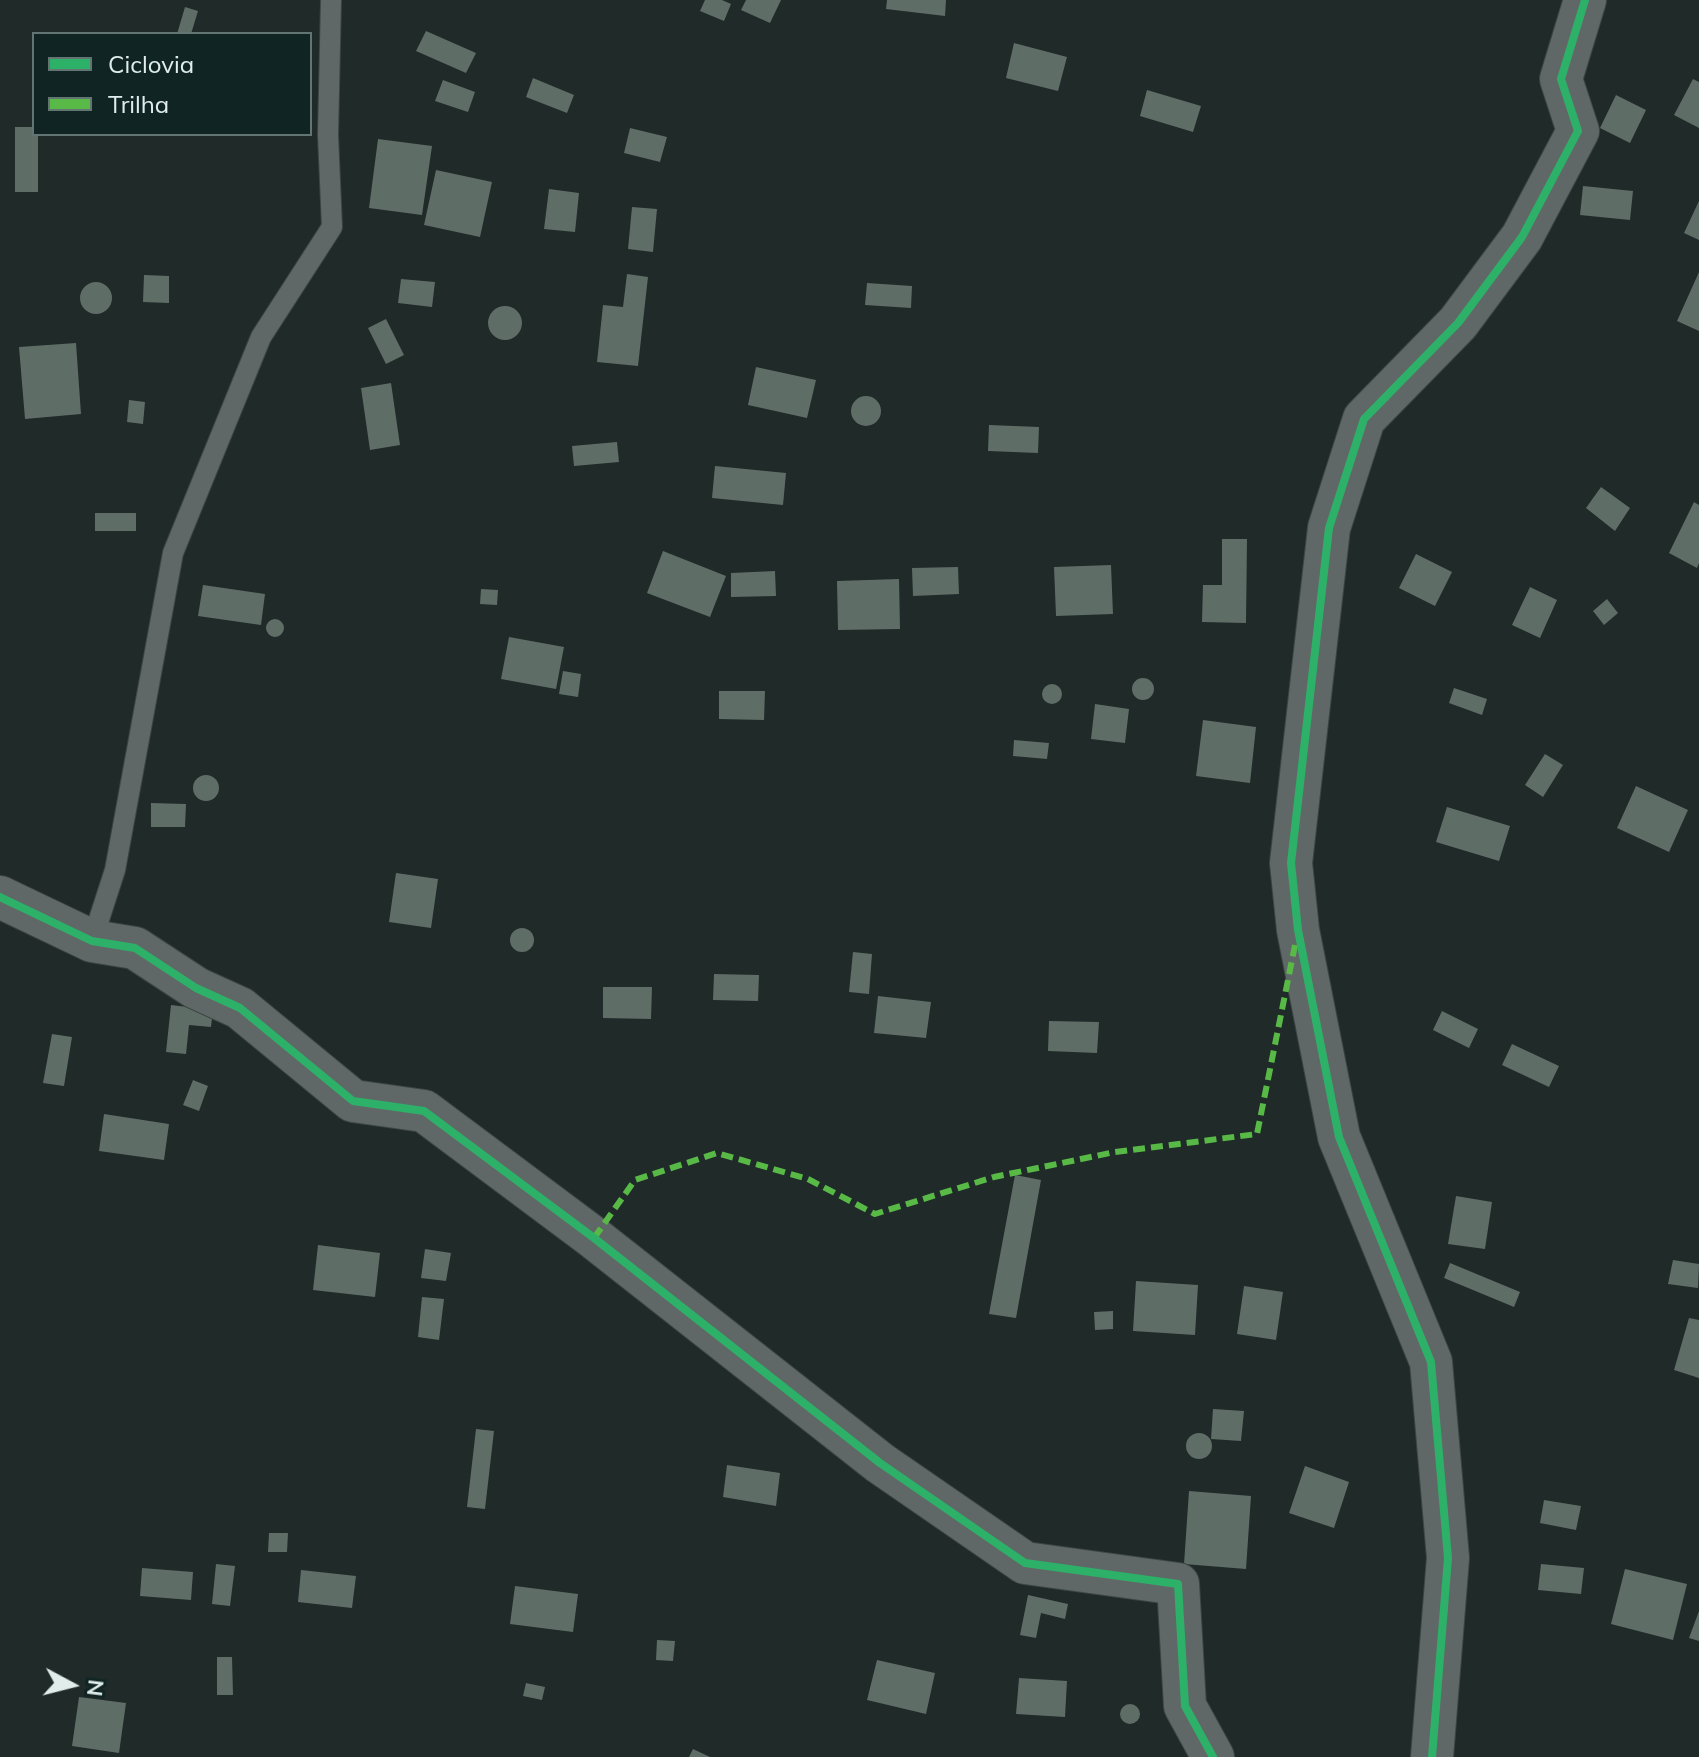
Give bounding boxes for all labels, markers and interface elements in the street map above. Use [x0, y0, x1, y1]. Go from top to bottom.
legend [32, 32, 312, 136]
text: Ciclovia [108, 49, 194, 79]
text: Trilha [108, 89, 169, 119]
north arrow [32, 1645, 112, 1725]
text: N [81, 1678, 111, 1698]

